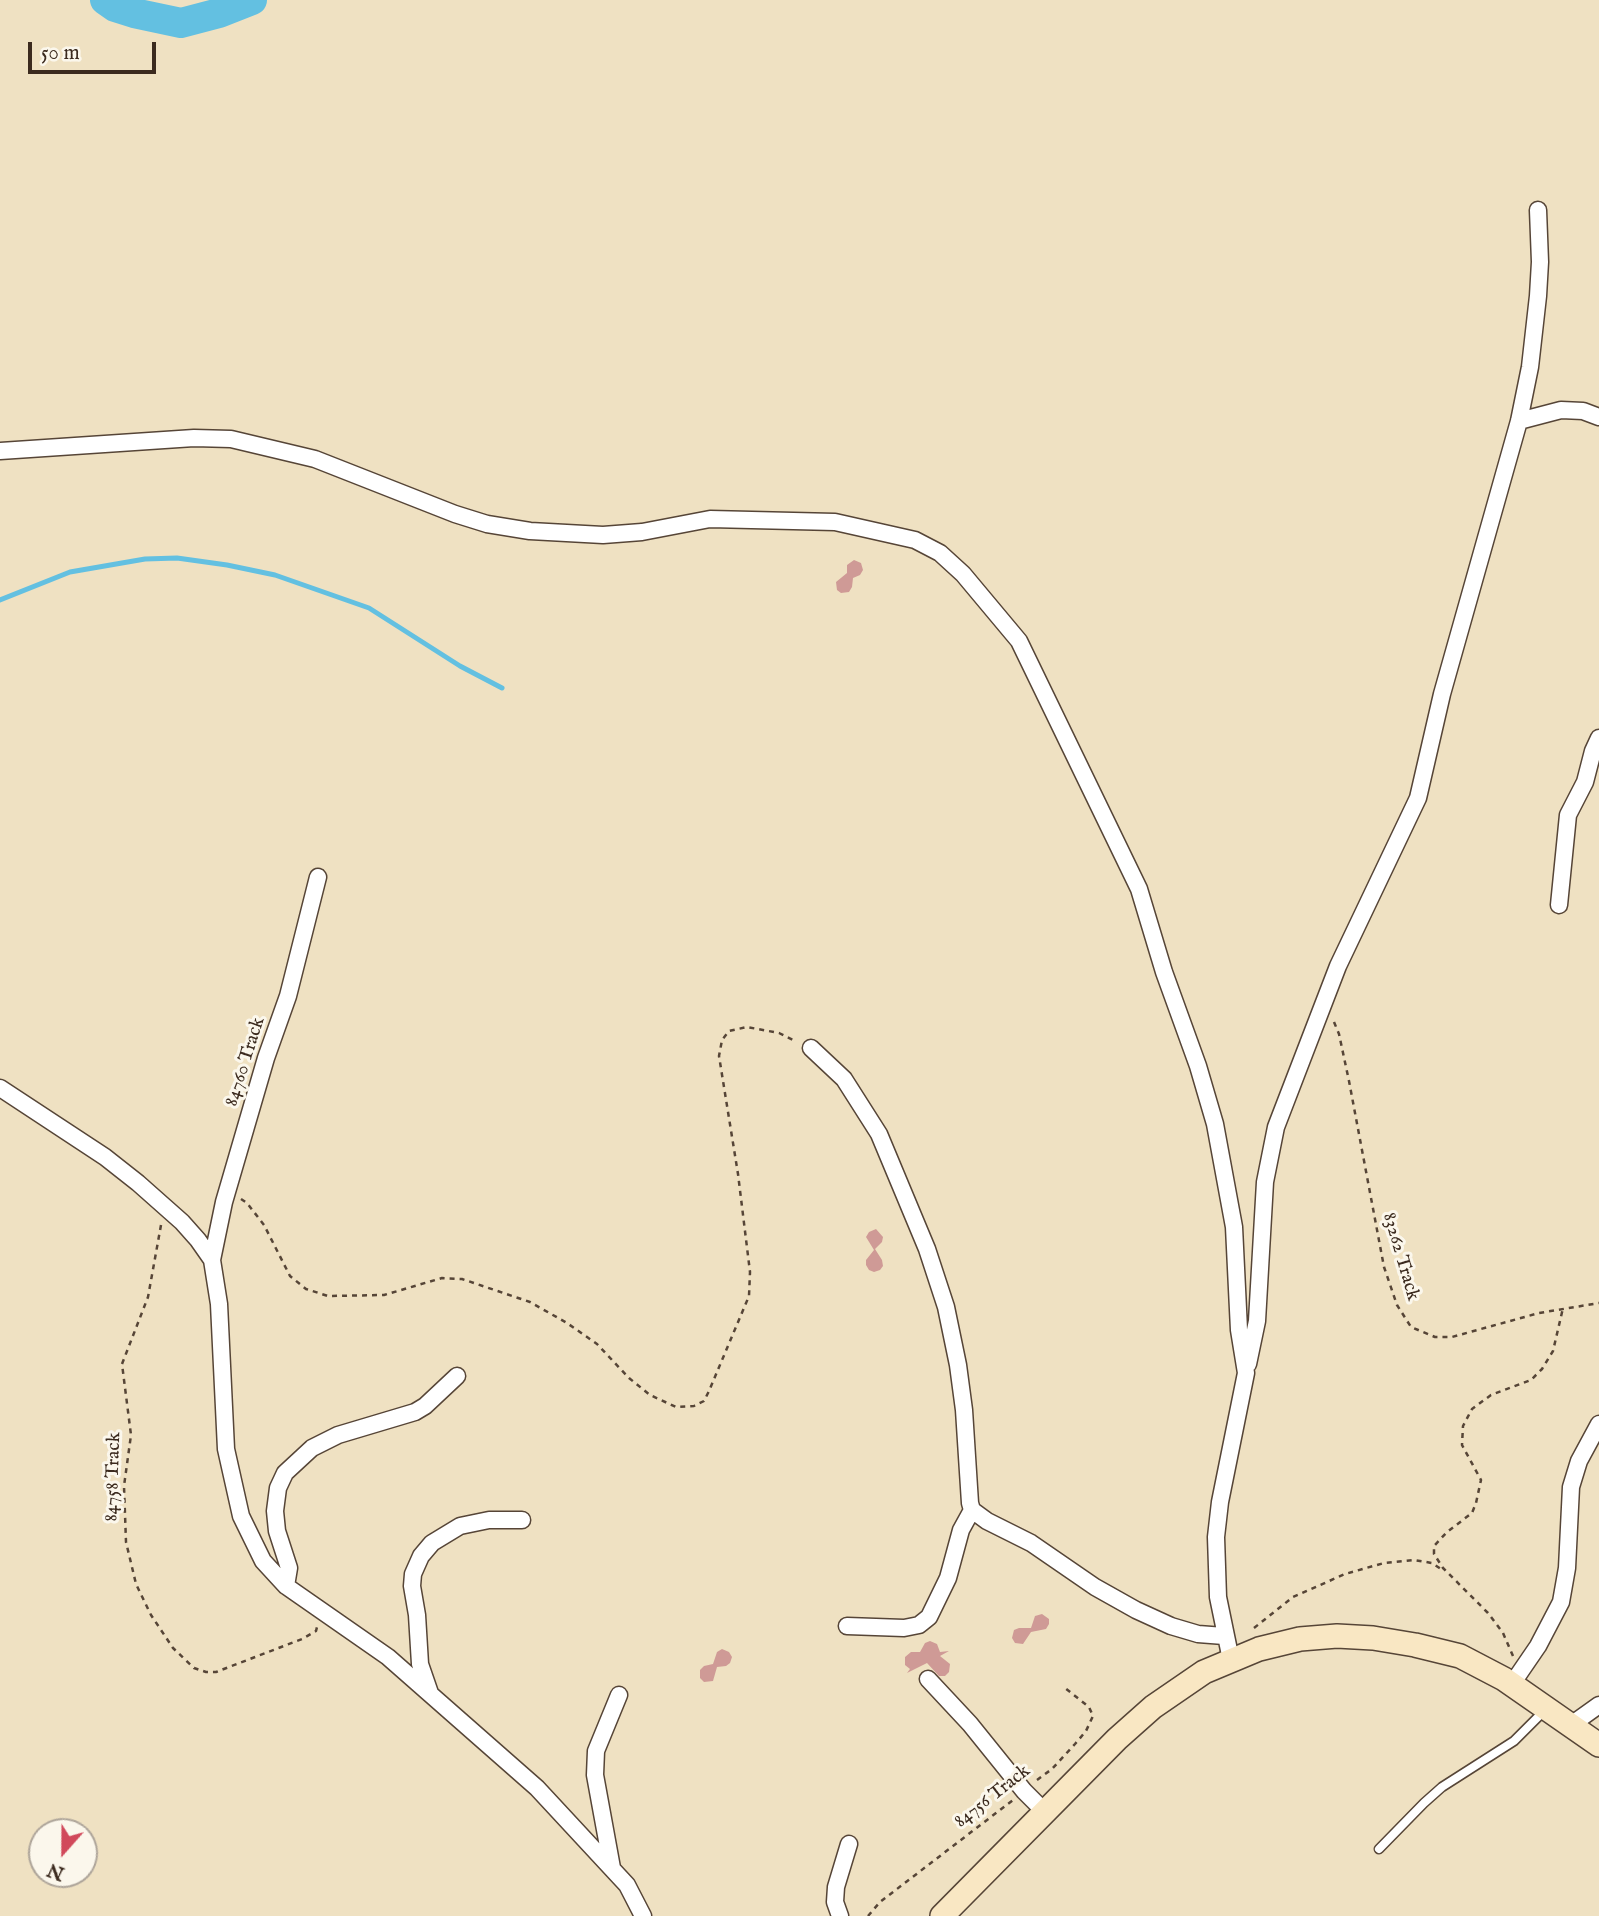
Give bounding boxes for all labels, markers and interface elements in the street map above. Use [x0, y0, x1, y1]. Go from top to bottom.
scale bar [32, 28, 159, 72]
text: 50 m [41, 40, 80, 67]
street label: 84760 Track [221, 1015, 271, 1109]
street label: 83262 Track [1377, 1210, 1423, 1304]
street label: 84758 Track [101, 1432, 127, 1522]
street label: 84756 Track [951, 1760, 1035, 1834]
north arrow [28, 1818, 98, 1888]
text: N [44, 1857, 68, 1885]

